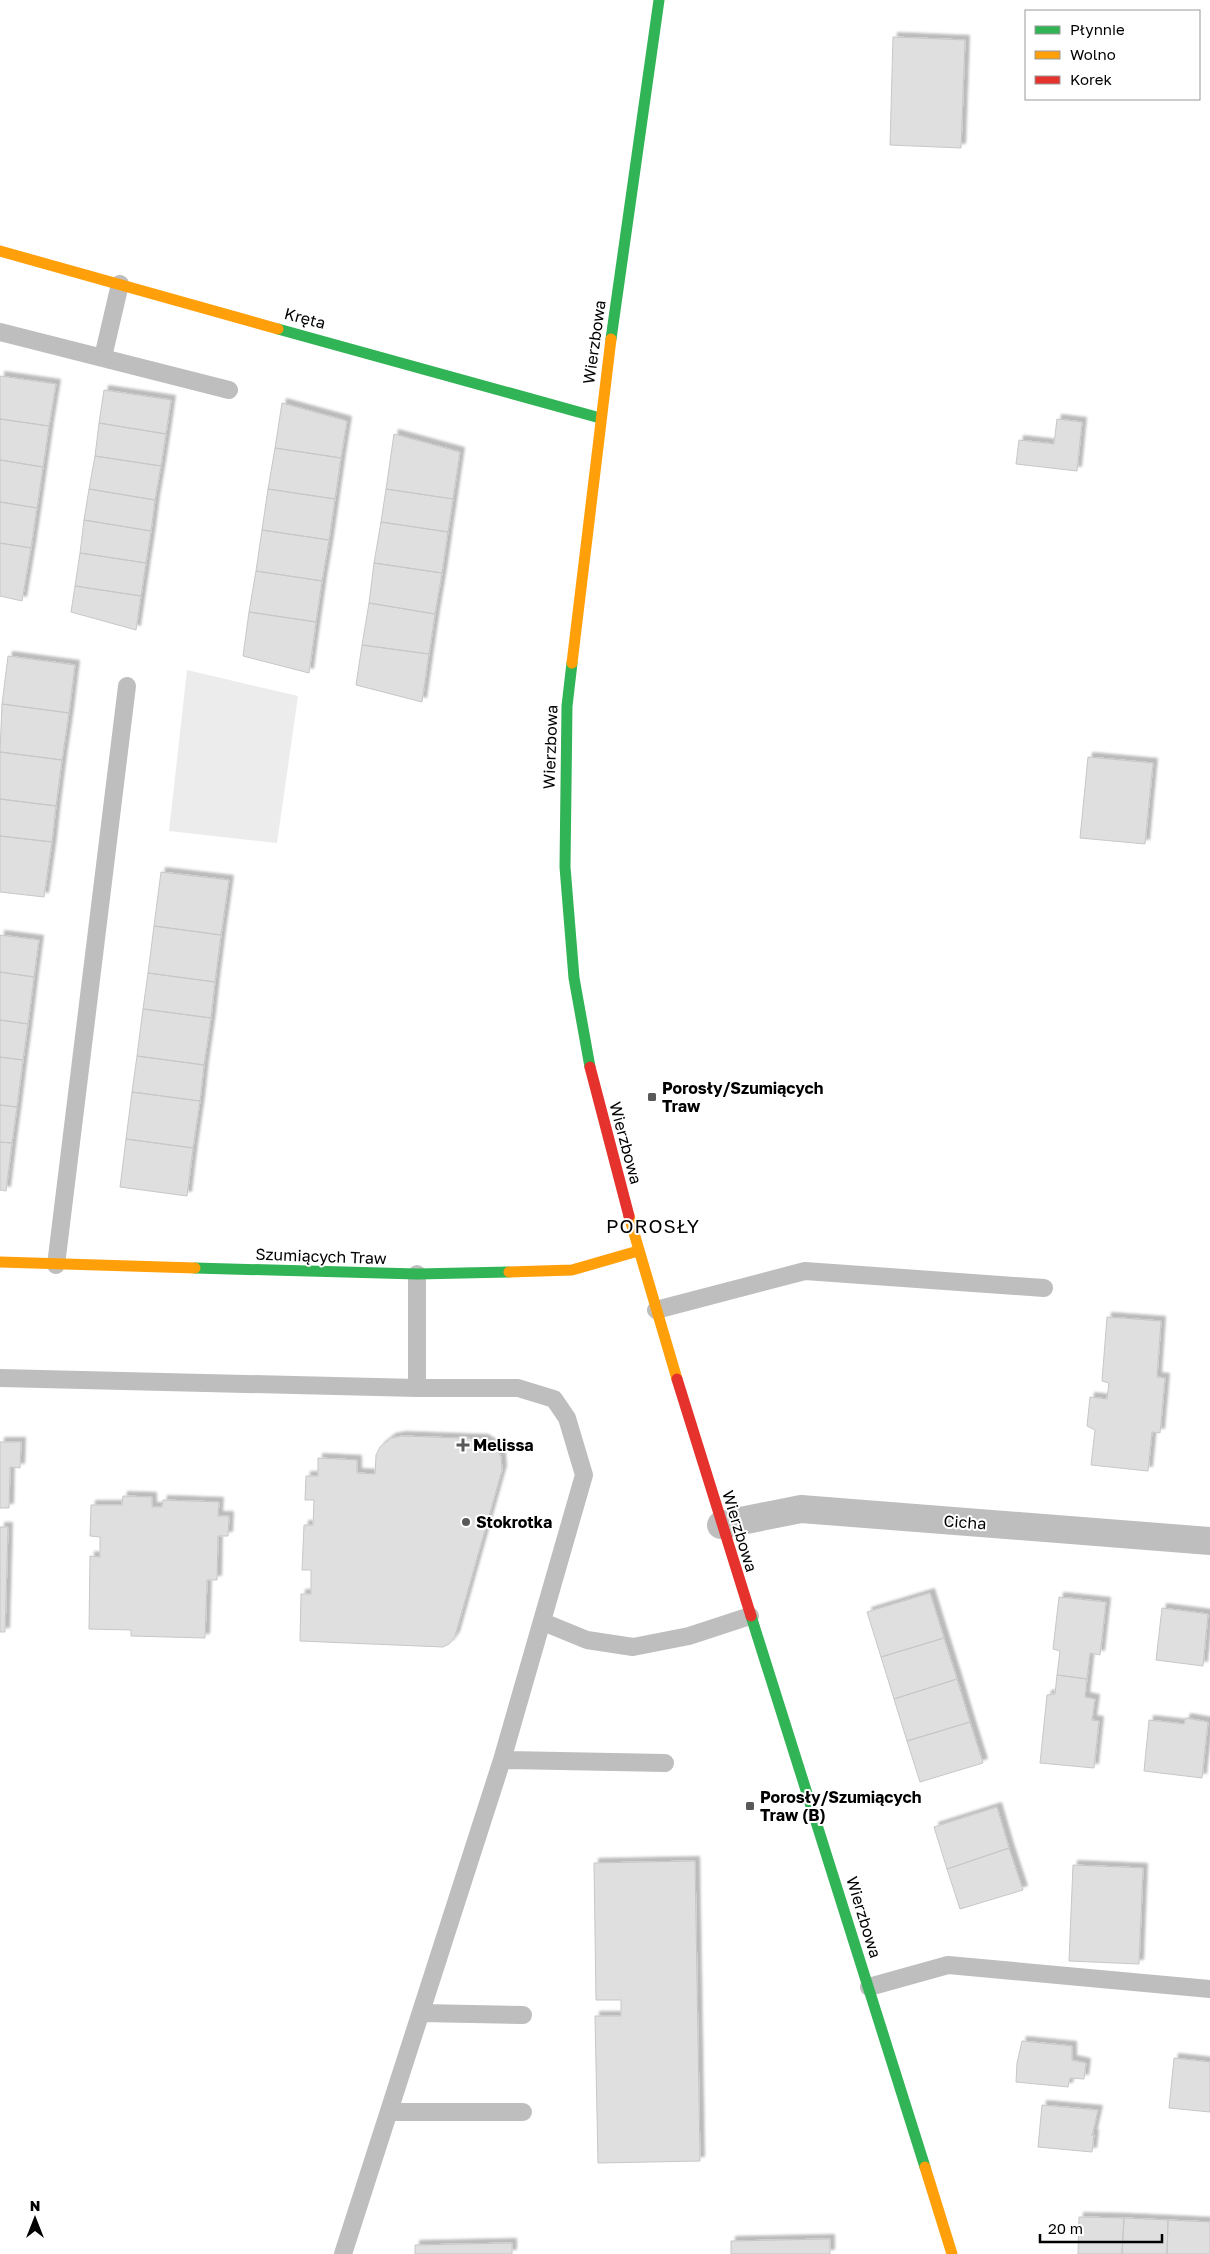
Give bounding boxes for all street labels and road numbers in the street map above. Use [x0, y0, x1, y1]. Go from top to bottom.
street label: Wierzbowa [578, 299, 610, 385]
street label: Kręta [282, 303, 328, 333]
street label: Wierzbowa [539, 704, 561, 790]
street label: Wierzbowa [605, 1100, 647, 1186]
street label: Szumiących Traw [255, 1244, 387, 1268]
street label: Wierzbowa [718, 1488, 762, 1574]
street label: Cicha [943, 1511, 987, 1533]
street label: Wierzbowa [842, 1874, 886, 1960]

